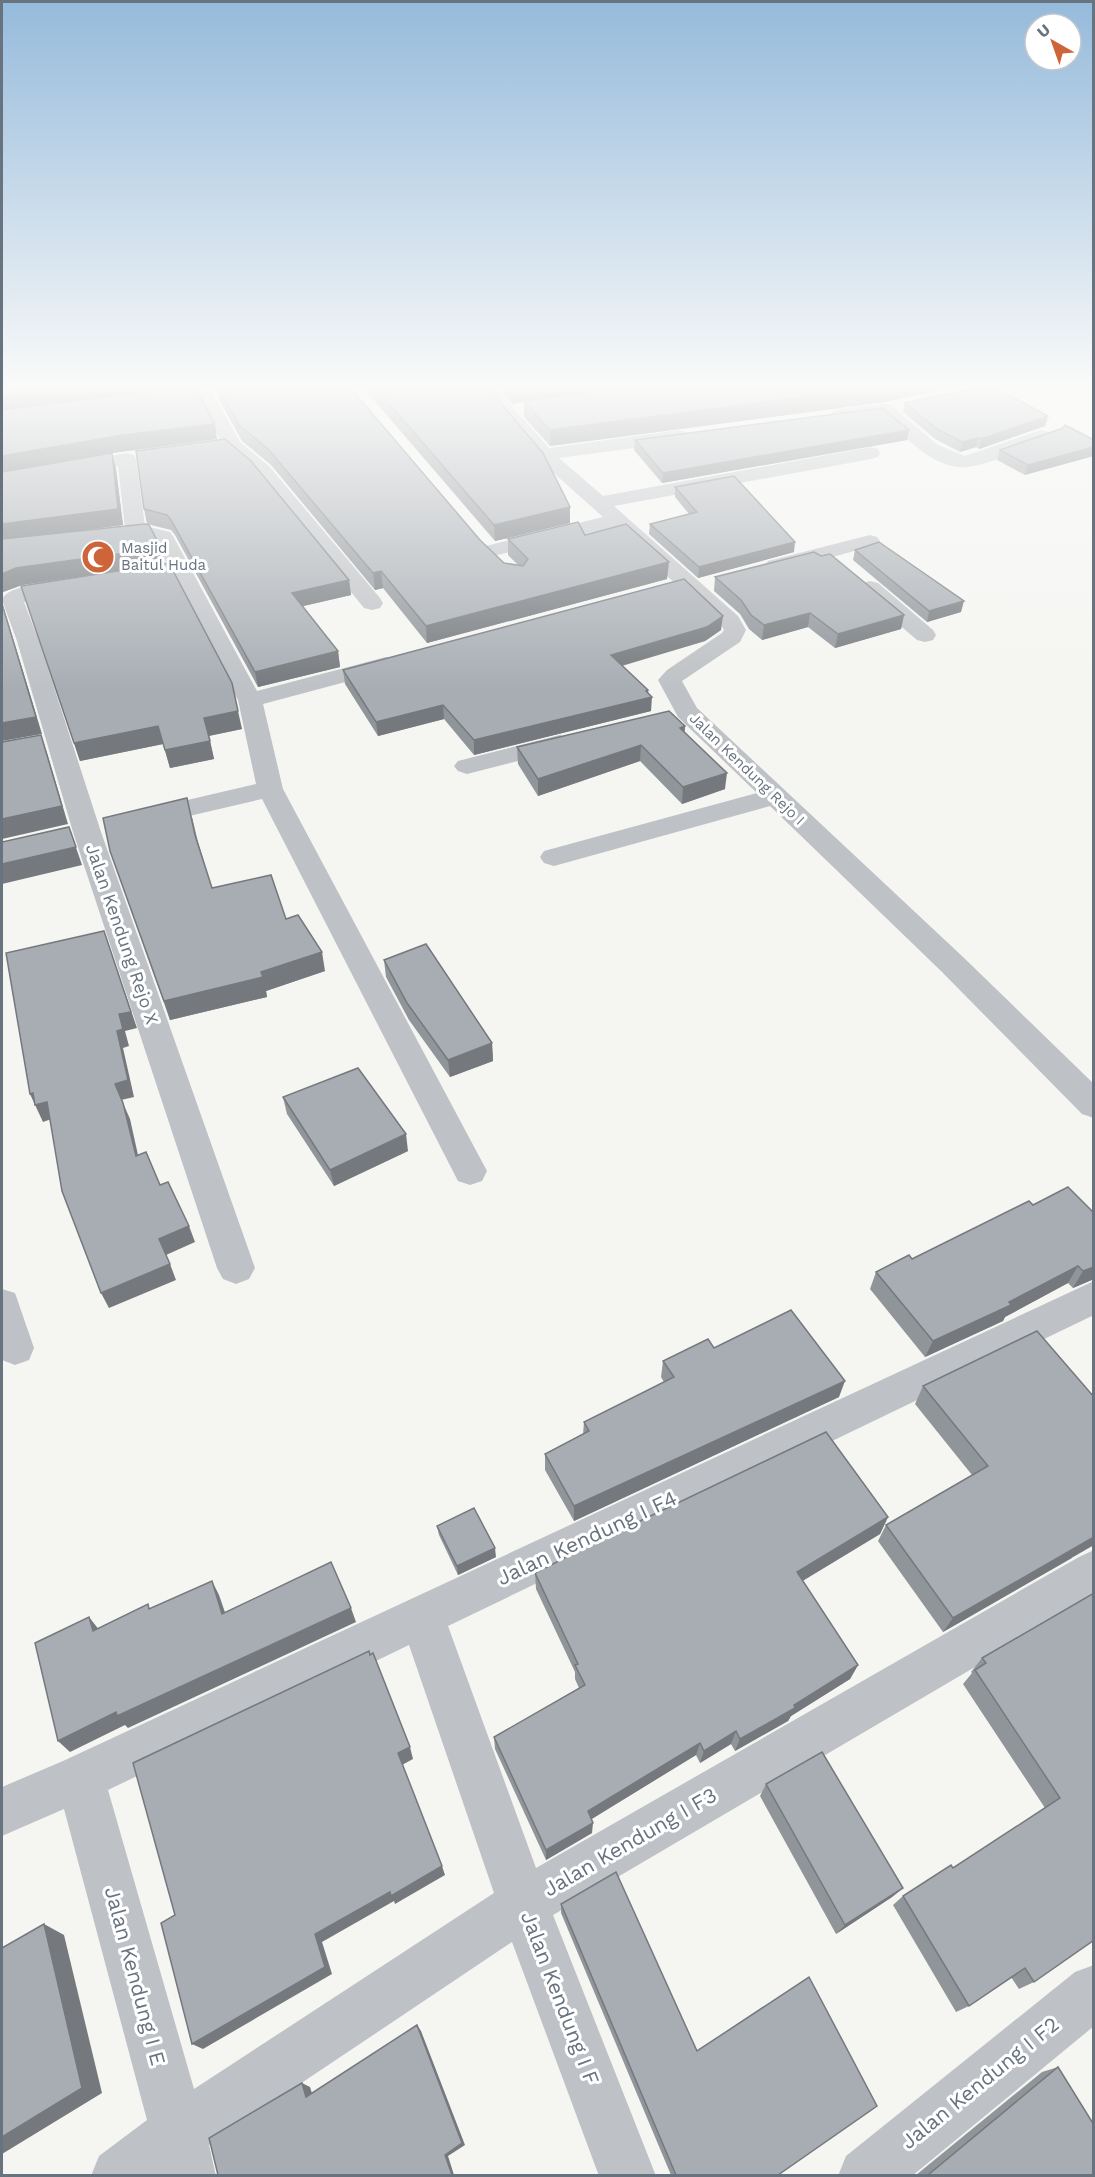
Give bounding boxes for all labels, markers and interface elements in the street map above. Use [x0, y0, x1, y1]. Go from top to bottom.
north arrow [1023, 12, 1083, 72]
text: U [1033, 20, 1054, 42]
mosque icon: Masjid Baitul Huda [80, 539, 116, 575]
place label: Masjid Baitul Huda [121, 539, 207, 574]
street label: Jalan Kendung Rejo I [686, 709, 808, 829]
street label: Jalan Kendung Rejo X [82, 841, 163, 1027]
street label: Jalan Kendung I F4 [493, 1485, 681, 1590]
street label: Jalan Kendung I F3 [539, 1782, 721, 1901]
street label: Jalan Kendung I E [100, 1884, 171, 2068]
street label: Jalan Kendung I F [516, 1908, 605, 2088]
street label: Jalan Kendung I F2 [896, 2011, 1064, 2154]

